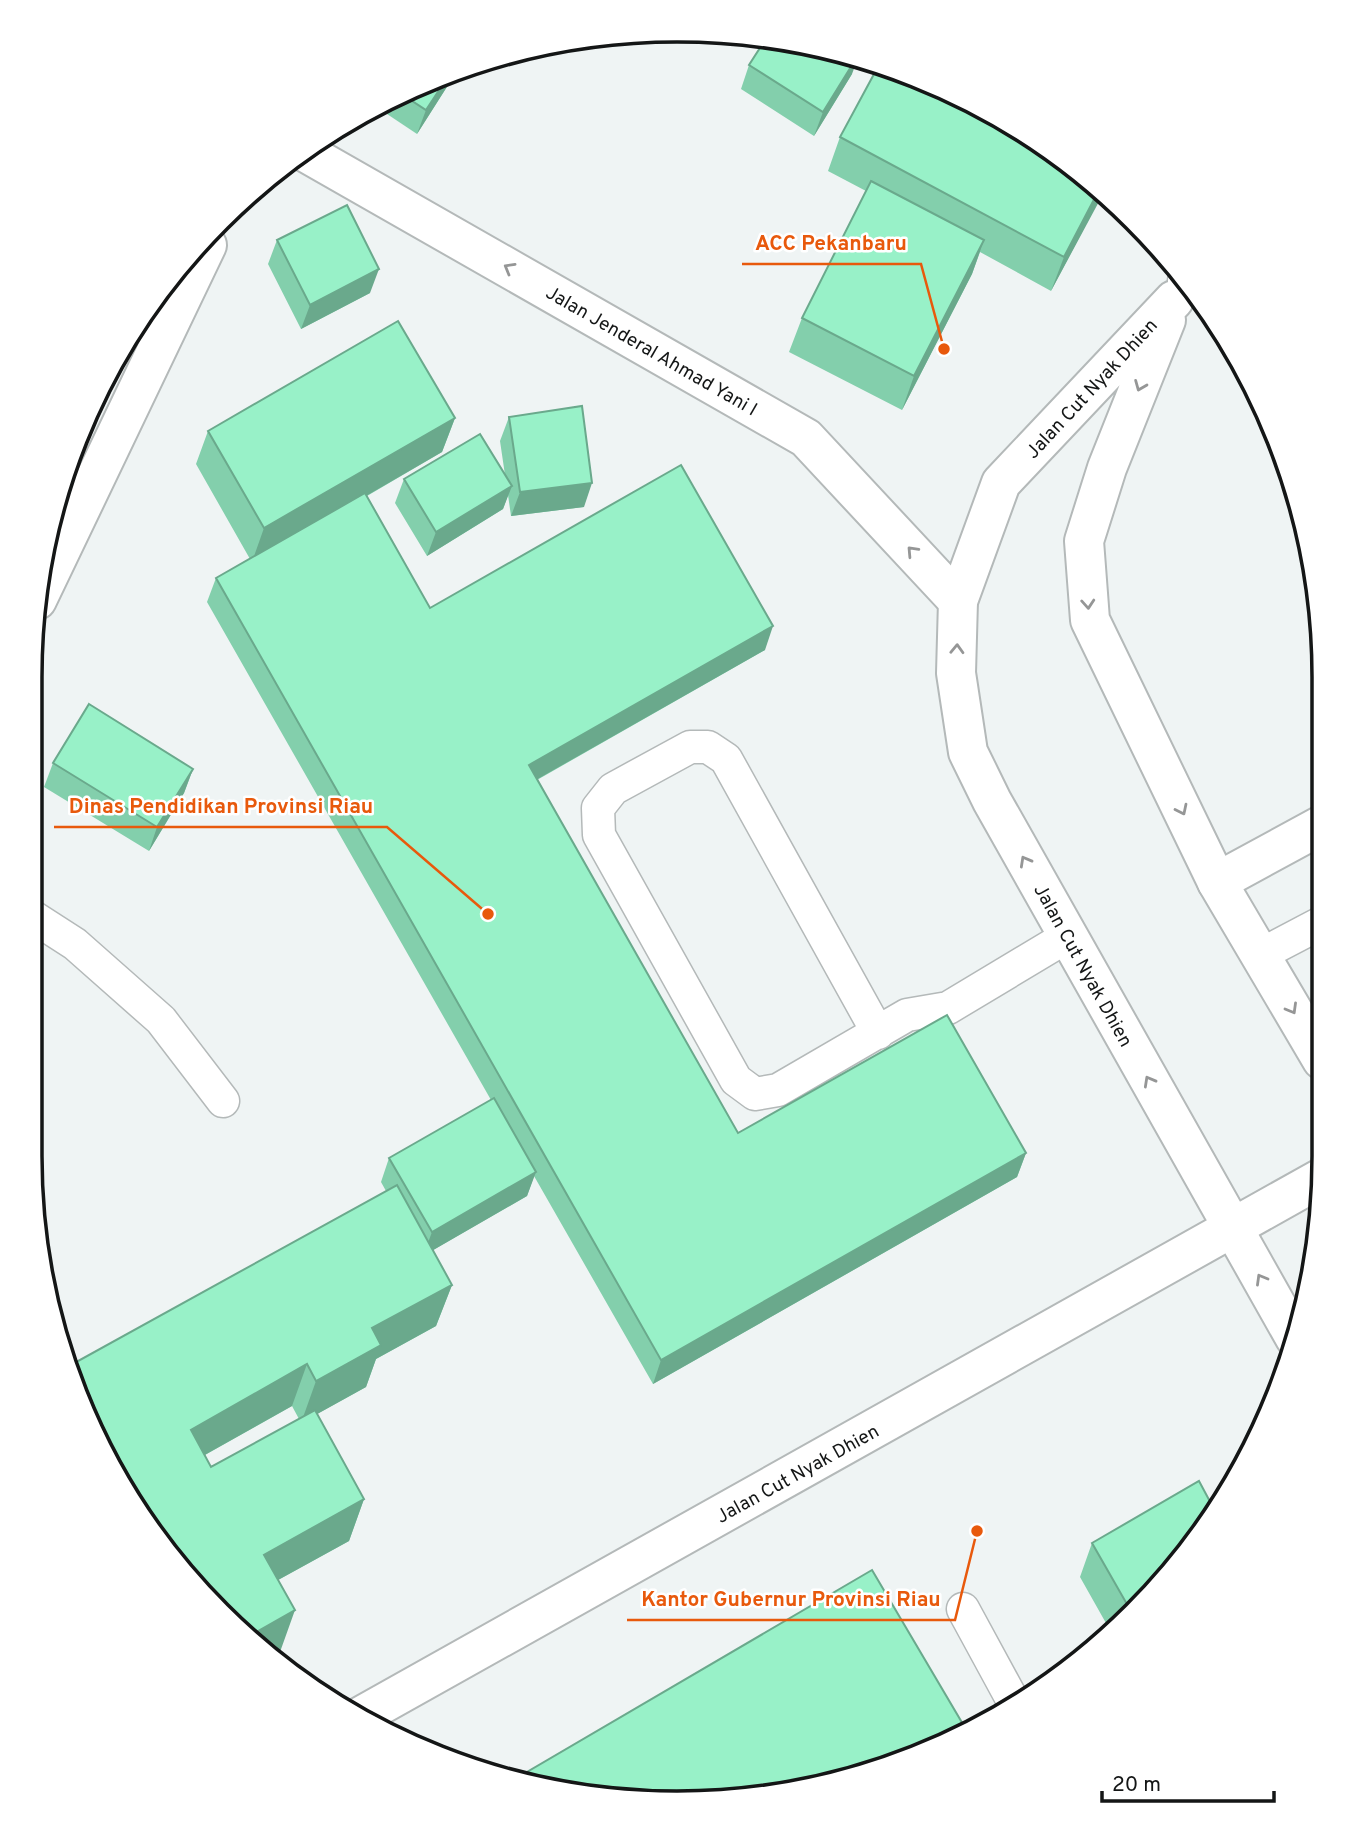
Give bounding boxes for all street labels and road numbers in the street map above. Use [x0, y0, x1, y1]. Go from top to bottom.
street label: Jalan Jenderal Ahmad Yani I [541, 281, 761, 422]
street label: Jalan Cut Nyak Dhien [1021, 314, 1164, 464]
street label: Jalan Cut Nyak Dhien [1027, 880, 1137, 1052]
street label: Jalan Cut Nyak Dhien [712, 1420, 884, 1530]

